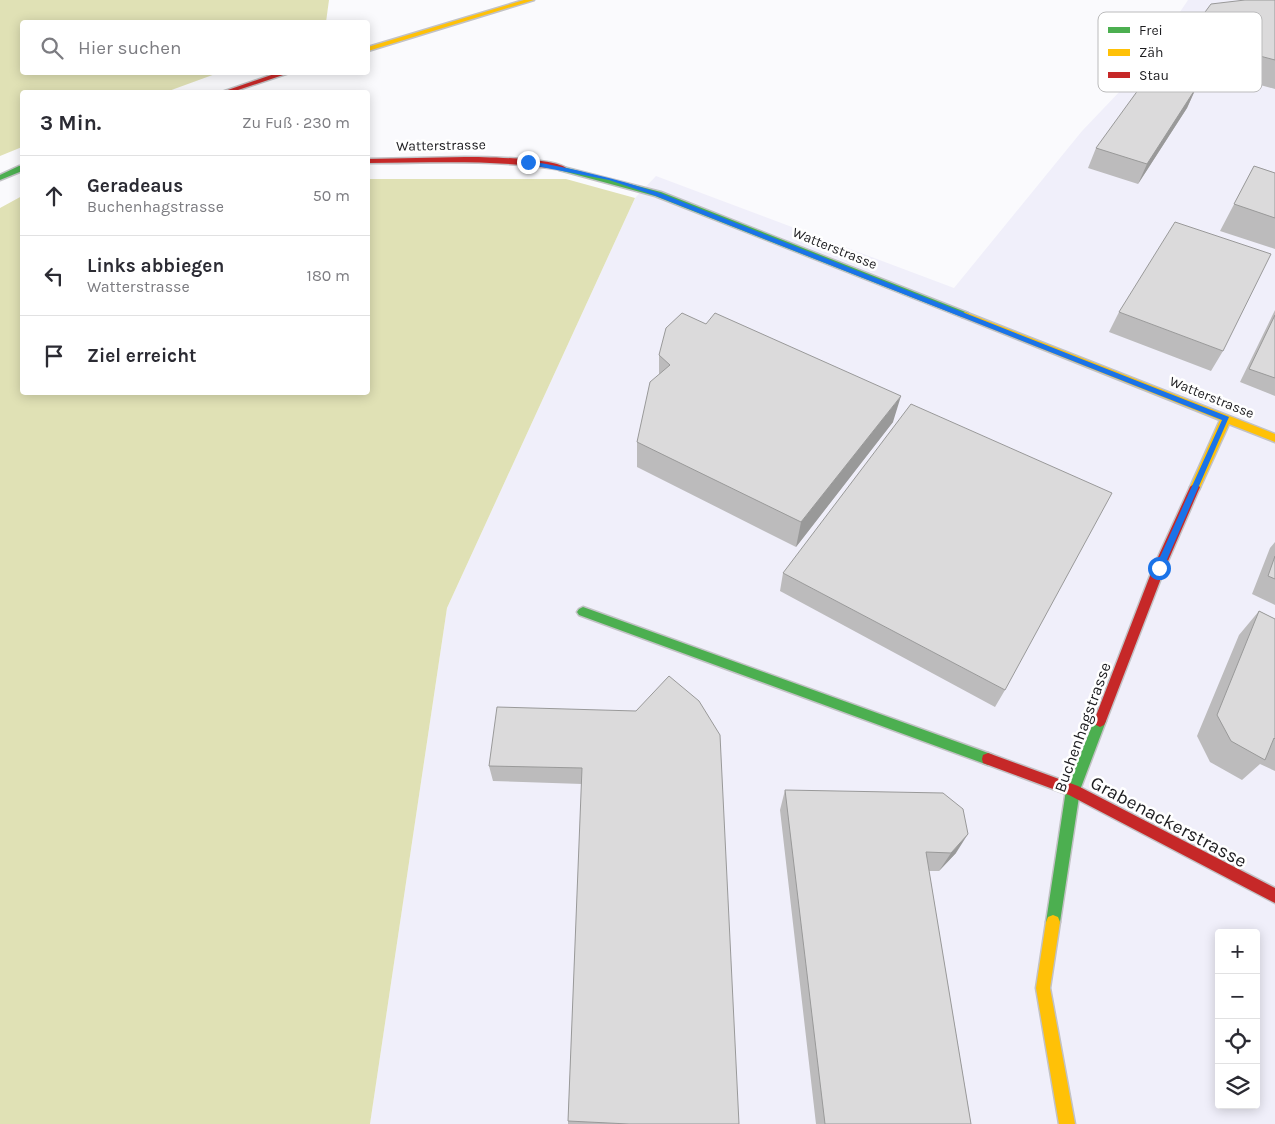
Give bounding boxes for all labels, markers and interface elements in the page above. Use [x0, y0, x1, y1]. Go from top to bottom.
legend [1098, 12, 1262, 92]
search box [20, 20, 370, 75]
text: Frei [1139, 22, 1163, 39]
icon: search [38, 34, 66, 62]
text: Hier suchen [78, 37, 181, 59]
text: Zäh [1139, 44, 1163, 61]
text: Stau [1139, 67, 1169, 84]
text: 3 Min. [40, 111, 101, 135]
text: Zu Fuß · 230 m [242, 113, 350, 132]
street label: Watterstrasse [396, 136, 486, 155]
route end [517, 151, 540, 174]
text: Geradeaus [87, 175, 183, 197]
icon: ahead [40, 182, 68, 210]
text: 50 m [313, 186, 350, 205]
text: Buchenhagstrasse [87, 197, 224, 216]
street label: Watterstrasse [790, 224, 880, 273]
text: Links abbiegen [87, 255, 224, 277]
icon: left [40, 262, 68, 290]
text: 180 m [307, 266, 350, 285]
text: Watterstrasse [87, 277, 190, 296]
icon: arrive [40, 342, 68, 370]
text: Ziel erreicht [87, 345, 197, 367]
street label: Watterstrasse [1167, 373, 1257, 422]
route start [1148, 557, 1171, 580]
street label: Buchenhagstrasse [1050, 660, 1115, 795]
street label: Grabenackerstrasse [1087, 771, 1250, 872]
map controls [1215, 929, 1260, 1109]
button: + [1215, 929, 1260, 974]
button: − [1215, 974, 1260, 1019]
button: locate [1215, 1019, 1260, 1064]
button: layers [1215, 1064, 1260, 1109]

